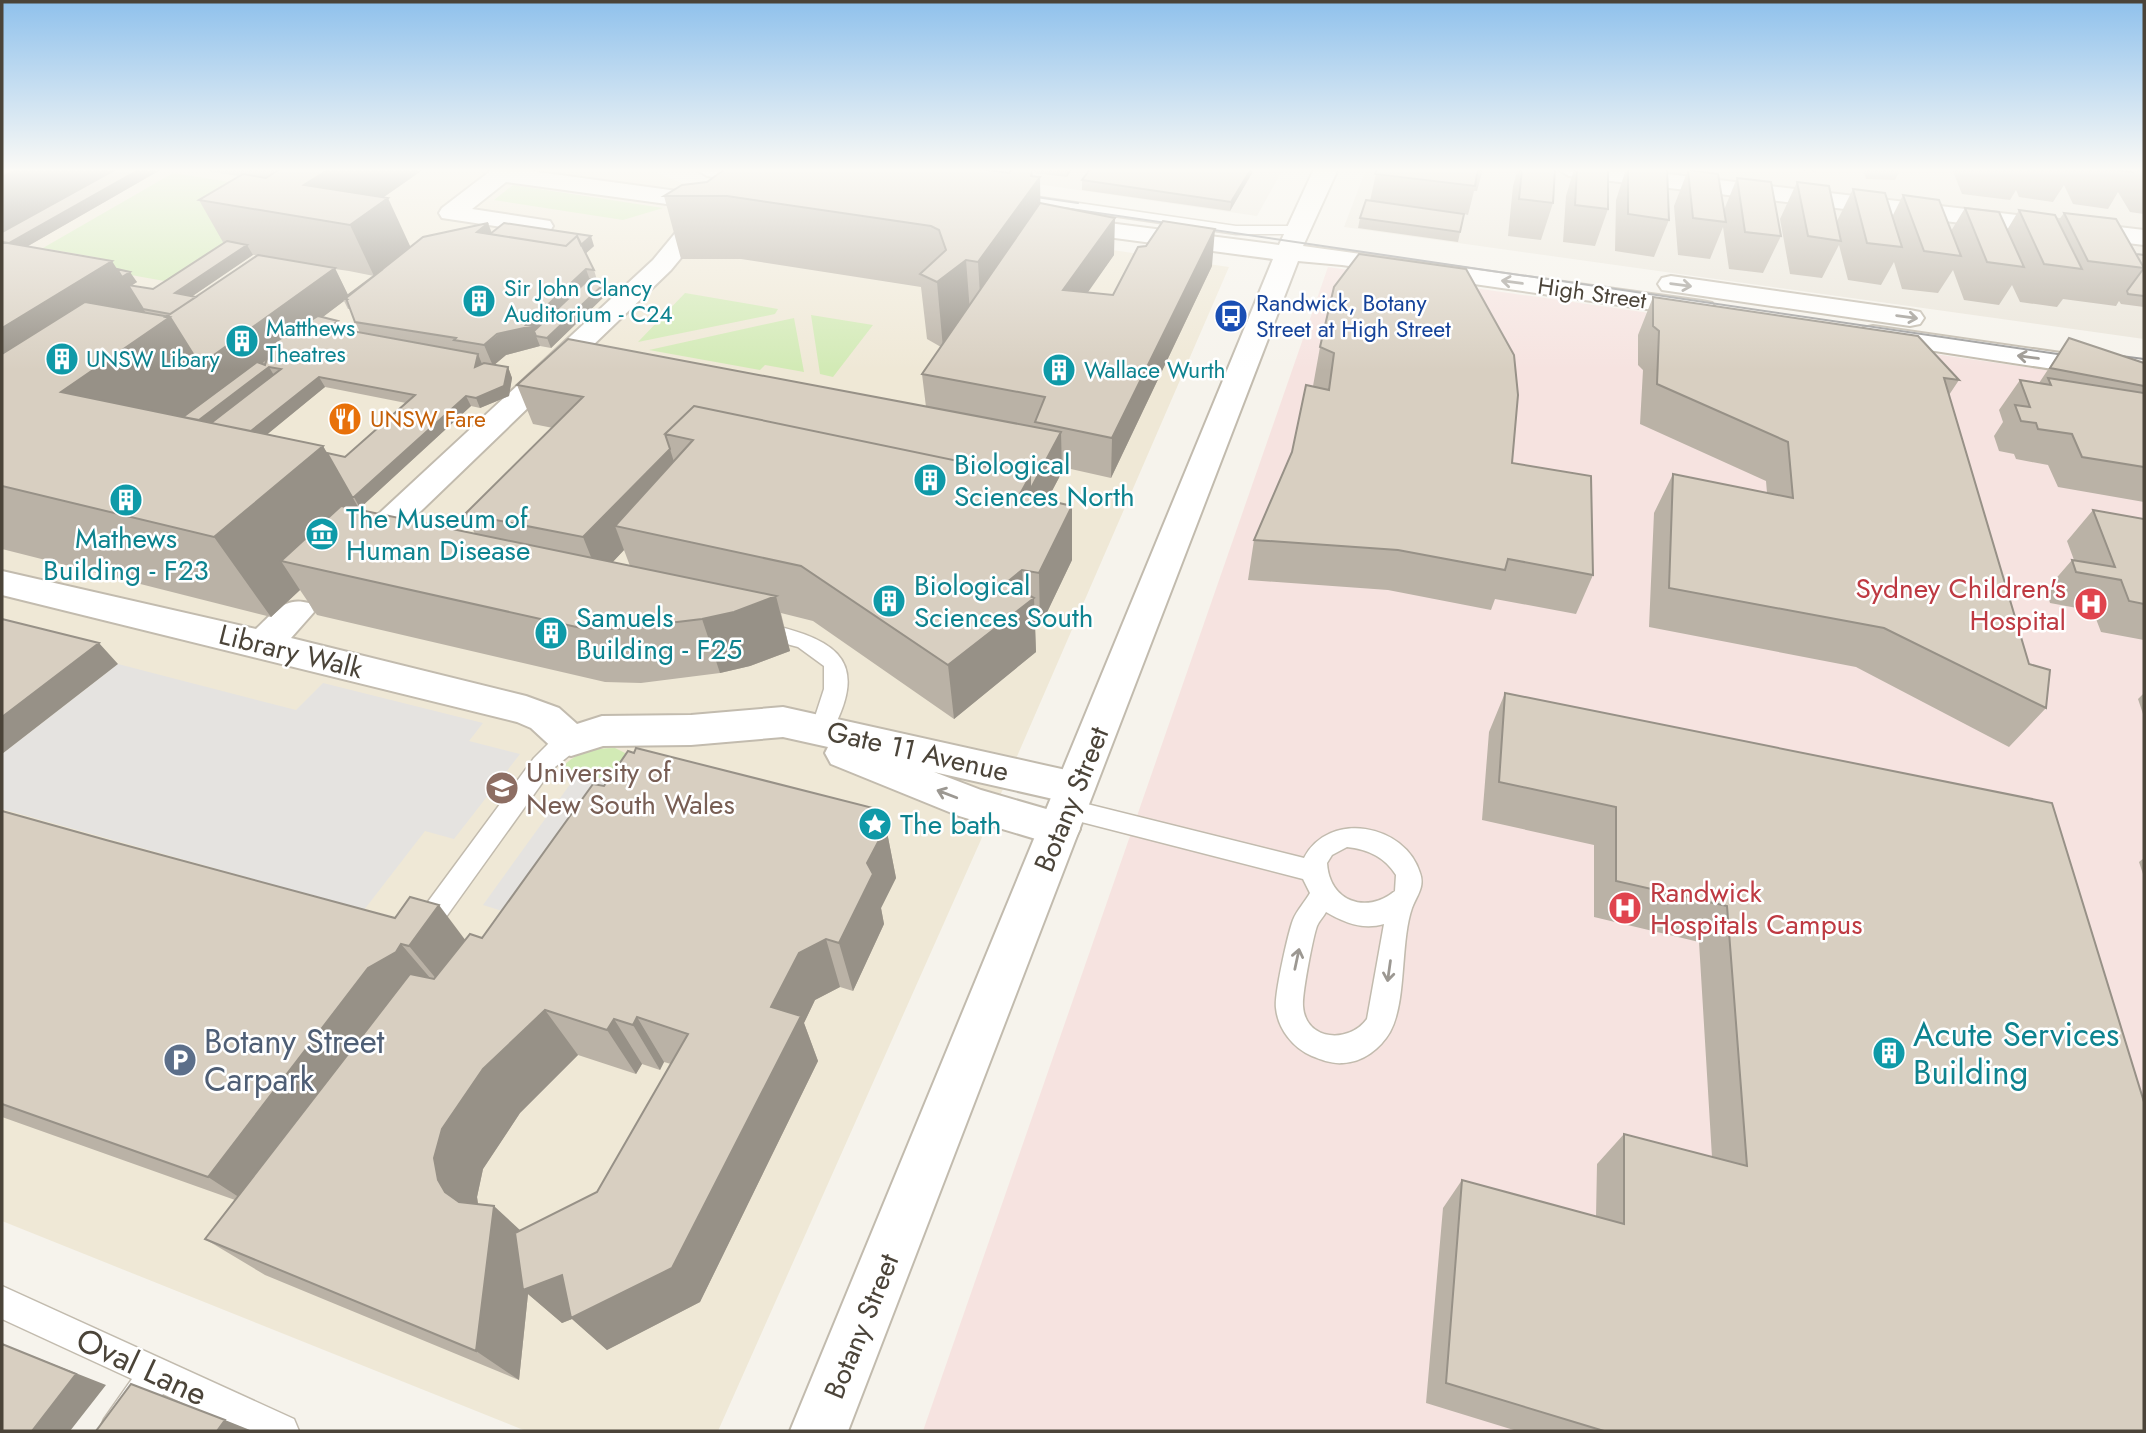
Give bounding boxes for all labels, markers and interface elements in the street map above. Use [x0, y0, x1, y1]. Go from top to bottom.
street label: High Street [1535, 269, 1649, 318]
place label: Sir John Clancy Auditorium - C24 [504, 271, 673, 331]
one-way arrow [1501, 275, 1524, 288]
one-way arrow [1669, 279, 1692, 292]
building icon: Sir John Clancy Auditorium - C24 [460, 282, 498, 320]
place label: Randwick, Botany Street at High Street [1256, 286, 1451, 346]
bus stop icon: Randwick, Botany Street at High Street [1212, 297, 1250, 335]
place label: Matthews Theatres [266, 311, 355, 371]
one-way arrow [1895, 311, 1917, 324]
building icon: Matthews Theatres [223, 322, 261, 360]
building icon: UNSW Libary [43, 340, 81, 378]
place label: UNSW Libary [86, 342, 221, 376]
one-way arrow [2017, 350, 2040, 363]
building icon: Wallace Wurth [1040, 351, 1078, 389]
place label: Wallace Wurth [1084, 353, 1226, 387]
restaurant icon: UNSW Fare [326, 400, 364, 438]
place label: UNSW Fare [370, 402, 486, 436]
place label: Biological Sciences North [954, 444, 1135, 517]
building icon: Biological Sciences North [911, 461, 949, 499]
building icon: Mathews Building - F23 [107, 481, 145, 519]
place label: The Museum of Human Disease [346, 498, 530, 571]
museum icon: The Museum of Human Disease [303, 515, 341, 553]
place label: Mathews Building - F23 [43, 518, 209, 591]
place label: Biological Sciences South [914, 565, 1093, 638]
place label: Sydney Children's Hospital [1855, 568, 2066, 641]
building icon: Biological Sciences South [870, 582, 908, 620]
hospital icon: Sydney Children's Hospital [2072, 585, 2110, 623]
place label: Samuels Building - F25 [576, 597, 742, 670]
street label: Library Walk [214, 614, 368, 689]
building icon: Samuels Building - F25 [532, 614, 570, 652]
street label: Gate 11 Avenue [823, 711, 1013, 792]
street label: Botany Street [1024, 720, 1119, 878]
place label: University of New South Wales [526, 752, 735, 825]
school or university icon: University of New South Wales [483, 769, 521, 807]
one-way arrow [937, 786, 959, 799]
place label: The bath [900, 804, 1001, 845]
place icon: The bath [856, 805, 894, 843]
place label: Randwick Hospitals Campus [1650, 872, 1863, 945]
hospital icon: Randwick Hospitals Campus [1606, 889, 1644, 927]
one-way arrow [1291, 948, 1304, 971]
one-way arrow [1382, 960, 1395, 982]
place label: Acute Services Building [1913, 1011, 2119, 1096]
place label: Botany Street Carpark [204, 1018, 385, 1103]
building icon: Acute Services Building [1870, 1034, 1908, 1072]
parking icon: Botany Street Carpark [161, 1041, 199, 1079]
street label: Botany Street [814, 1247, 909, 1405]
street label: Oval Lane [69, 1316, 215, 1417]

